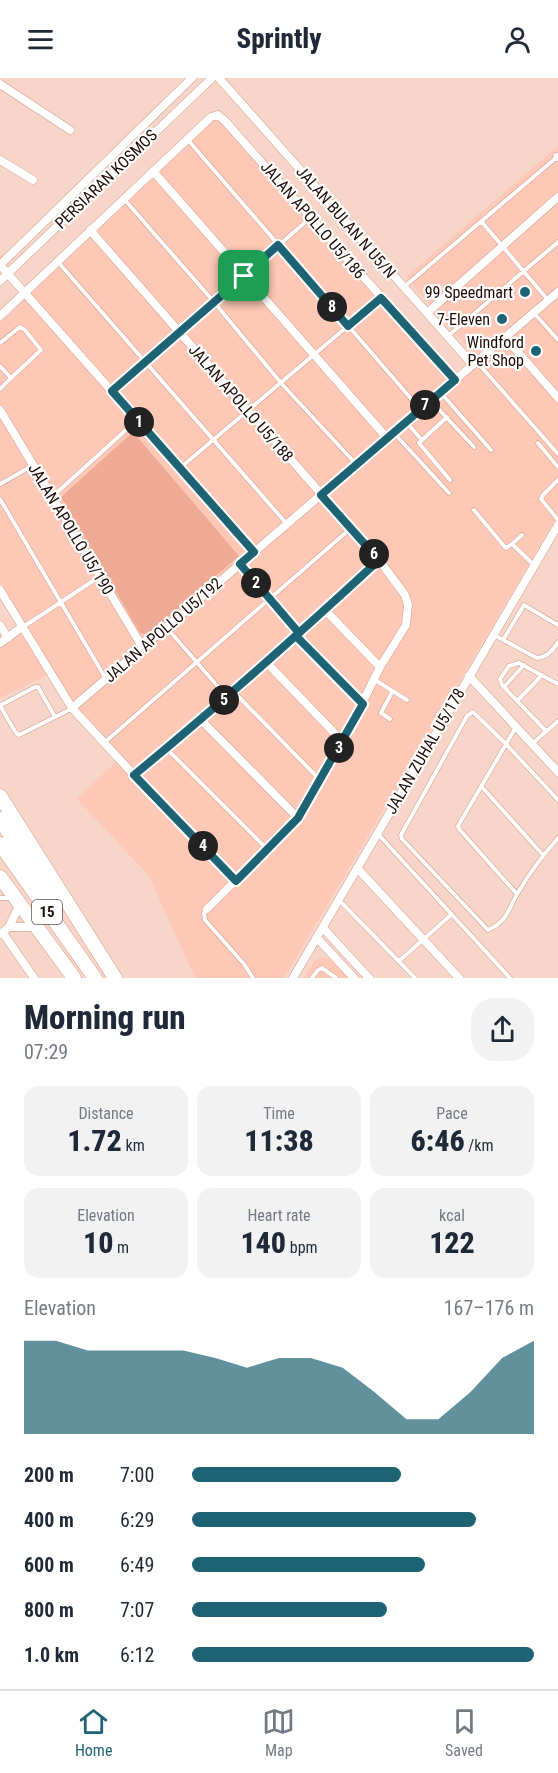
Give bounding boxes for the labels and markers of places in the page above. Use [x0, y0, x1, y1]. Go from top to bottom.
pin [218, 250, 269, 301]
place label: 99 Speedmart [425, 283, 513, 302]
marker: 99 Speedmart [518, 285, 532, 299]
pin: 8 [317, 292, 347, 322]
place label: 7-Eleven [437, 310, 490, 329]
marker: 7-Eleven [495, 312, 509, 326]
place label: Windford Pet Shop [467, 333, 524, 370]
marker: Windford Pet Shop [529, 344, 543, 358]
pin: 7 [410, 390, 440, 420]
pin: 1 [124, 407, 154, 437]
pin: 6 [359, 539, 389, 569]
pin: 2 [241, 568, 271, 598]
pin: 5 [209, 685, 239, 715]
pin: 3 [324, 733, 354, 763]
pin: 4 [188, 831, 218, 861]

